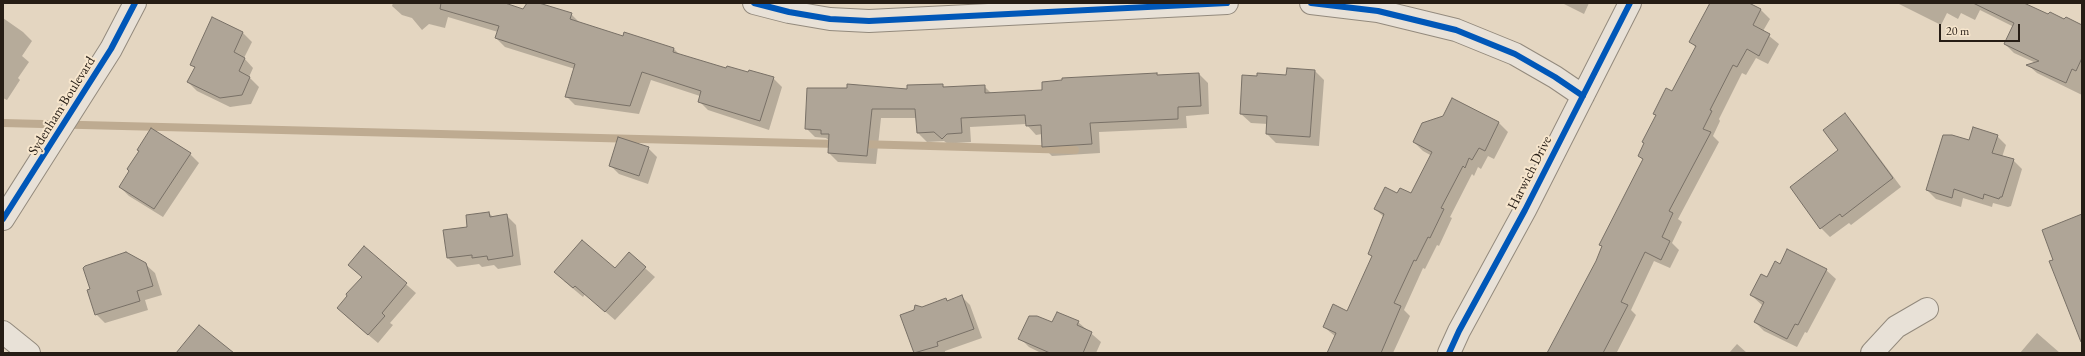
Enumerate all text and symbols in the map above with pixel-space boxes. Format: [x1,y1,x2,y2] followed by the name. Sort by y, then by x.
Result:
[1941,16,2022,42] scale bar
[1946,23,1969,39] text: 20 m
[25,53,99,159] street label: Sydenham Boulevard
[1504,133,1556,213] street label: Harwich Drive

